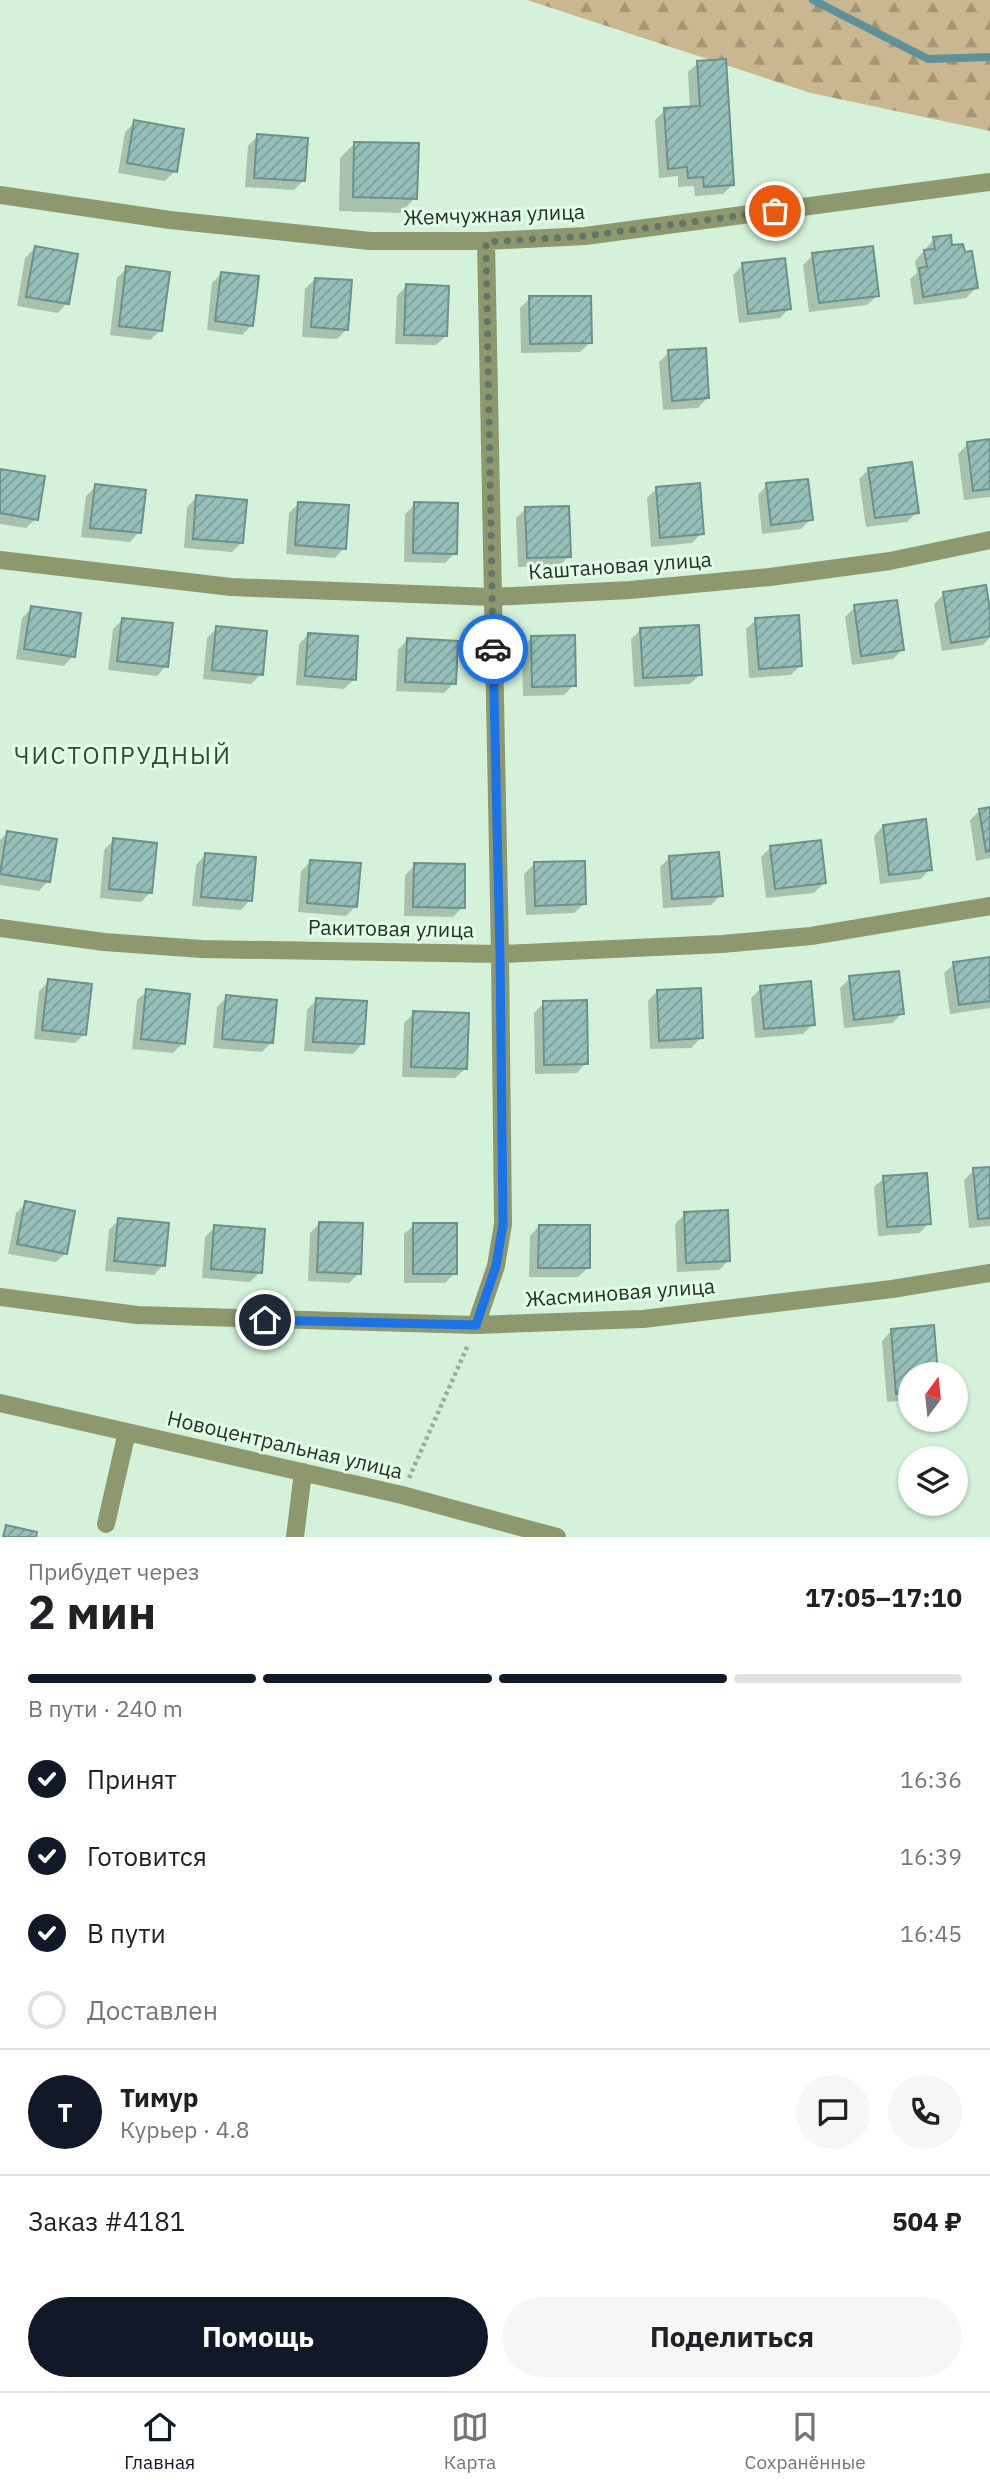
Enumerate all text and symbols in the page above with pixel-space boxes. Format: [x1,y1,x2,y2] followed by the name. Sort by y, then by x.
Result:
[745,181,805,241] pin
[756,192,794,230] icon: bag
[403,197,585,231] street label: Жемчужная улица
[527,545,713,585] street label: Каштановая улица
[458,614,528,684] courier
[474,630,512,668] icon: car
[14,739,232,771] district label: ЧИСТОПРУДНЫЙ
[308,913,474,943] street label: Ракитовая улица
[524,1271,716,1313] street label: Жасминовая улица
[235,1290,295,1350] pin
[246,1301,284,1339] icon: home
[898,1362,968,1432] north arrow
[898,1362,968,1516] map controls
[165,1403,406,1485] street label: Новоцентральная улица
[898,1446,968,1516] button: layers
[28,1556,200,1586] text: Прибудет через
[805,1580,962,1614] text: 17:05–17:10
[28,1582,156,1642] text: 2 мин
[28,1693,183,1723] text: В пути · 240 m
[28,1760,66,1798] icon: check
[87,1762,177,1796] text: Принят
[900,1764,962,1794] text: 16:36
[28,1837,66,1875] icon: check
[87,1839,207,1873] text: Готовится
[900,1841,962,1871] text: 16:39
[28,1914,66,1952] icon: check
[87,1916,166,1950] text: В пути
[900,1918,962,1948] text: 16:45
[87,1993,218,2027] text: Доставлен
[796,2075,870,2149] button: chat
[888,2075,962,2149] button: phone
[120,2080,199,2114] text: Тимур
[57,2095,73,2129] text: Т
[120,2114,250,2144] text: Курьер · 4.8
[28,2204,185,2238] text: Заказ #4181
[892,2204,962,2238] text: 504 ₽
[28,2297,488,2377] button: Помощь
[502,2297,962,2377] button: Поделиться
[124,2408,195,2474] tab: Главная
[444,2408,496,2474] tab: Карта
[745,2408,866,2474] tab: Сохранённые

